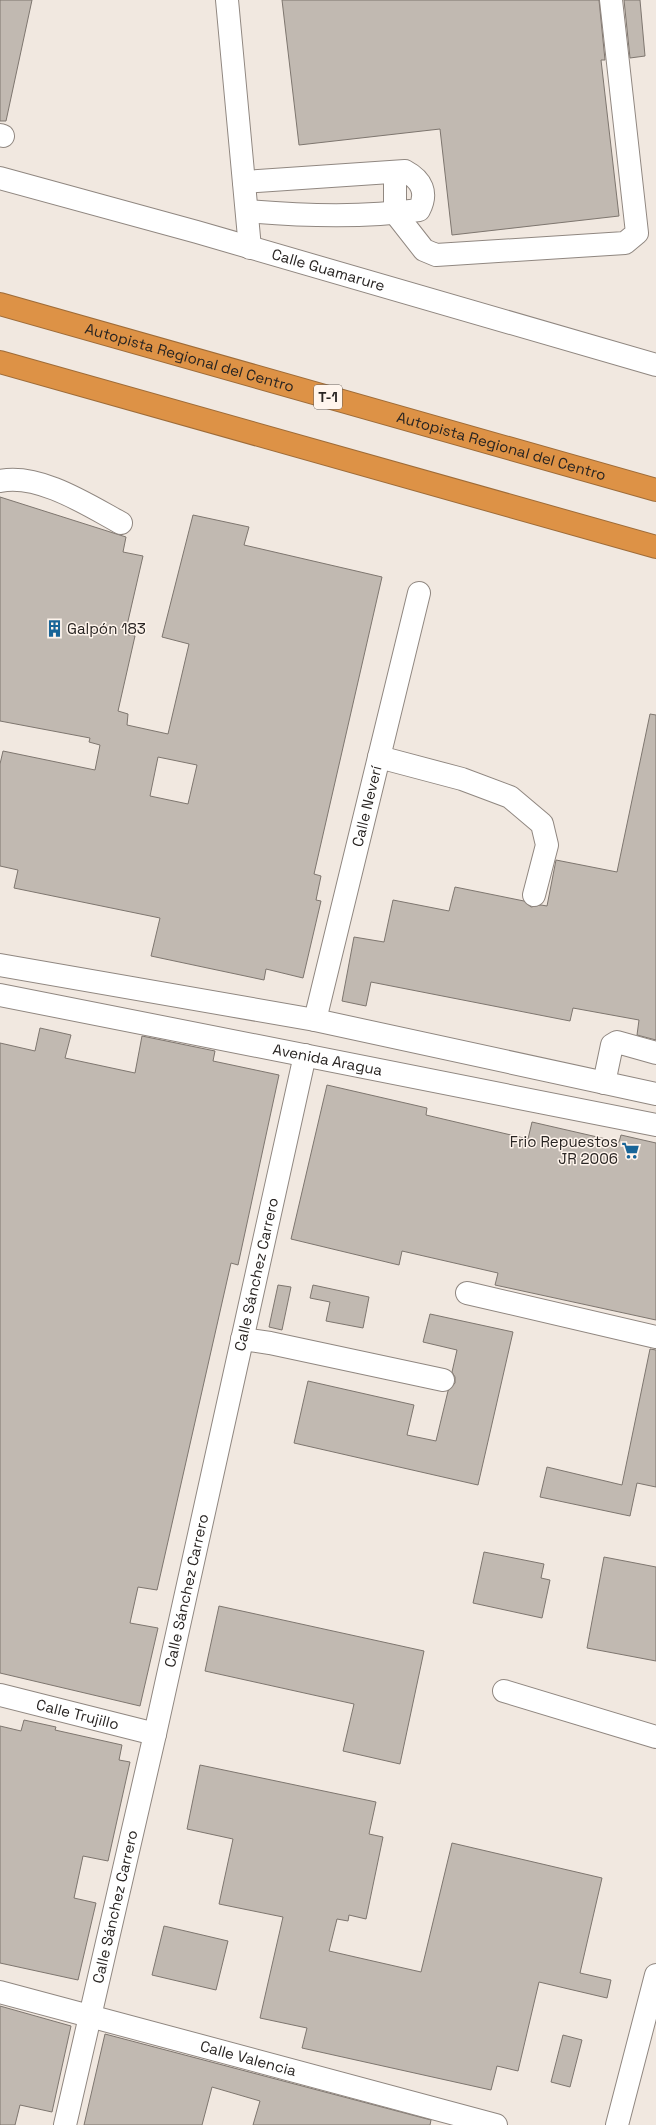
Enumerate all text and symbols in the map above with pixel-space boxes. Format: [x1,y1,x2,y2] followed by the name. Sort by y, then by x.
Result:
[270,244,387,295] street label: Calle Guamarure
[83,319,296,396] street label: Autopista Regional del Centro
[314,385,342,409] road number: T-1
[395,407,608,484] street label: Autopista Regional del Centro
[44,619,64,639] building icon: Galpón 183
[67,619,146,638] place label: Galpón 183
[348,763,386,849] street label: Calle Neverí
[271,1039,385,1080] street label: Avenida Aragua
[510,1132,618,1168] place label: Frio Repuestos JR 2006
[621,1141,641,1161] supermarket icon: Frio Repuestos JR 2006
[230,1196,282,1353] street label: Calle Sánchez Carrero
[160,1512,212,1669] street label: Calle Sánchez Carrero
[34,1694,121,1734] street label: Calle Trujillo
[88,1828,142,1985] street label: Calle Sánchez Carrero
[198,2036,299,2080] street label: Calle Valencia

